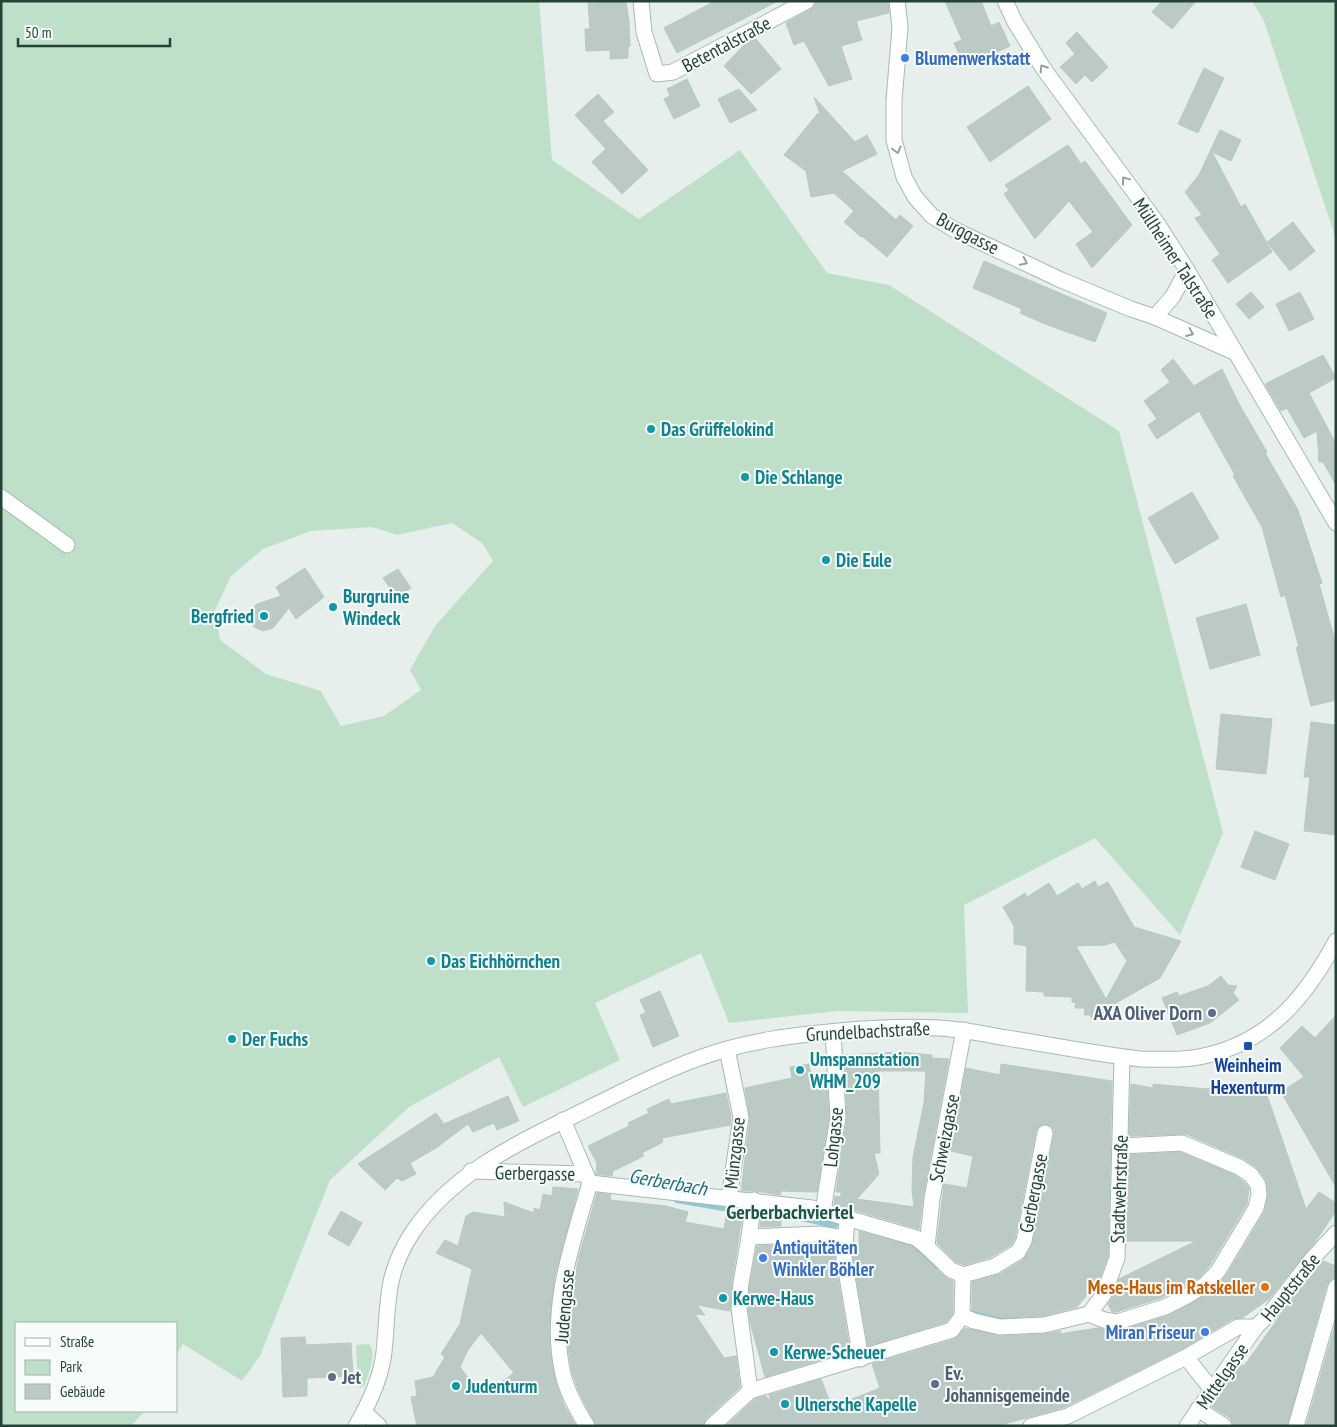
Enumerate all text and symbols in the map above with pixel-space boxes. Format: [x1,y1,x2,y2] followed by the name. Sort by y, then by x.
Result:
[678,11,775,77] street label: Betentalstraße
[18,15,170,47] scale bar
[25,23,51,42] text: 50 m
[915,46,1031,70] place label: Blumenwerkstatt
[899,52,911,64] marker: Blumenwerkstatt
[1040,64,1050,73] one-way arrow
[891,145,902,154] one-way arrow
[1122,176,1131,186] one-way arrow
[1128,193,1224,323] street label: Müllheimer Talstraße
[933,207,1003,259] street label: Burggasse
[1019,256,1028,266] one-way arrow
[1185,326,1194,337] one-way arrow
[661,417,773,441] place label: Das Grüffelokind
[645,423,657,435] marker: Das Grüffelokind
[755,465,843,489] place label: Die Schlange
[739,471,751,483] marker: Die Schlange
[836,548,892,572] place label: Die Eule
[820,554,832,566] marker: Die Eule
[342,584,410,630] place label: Burgruine Windeck
[327,601,339,613] marker: Burgruine Windeck
[191,604,254,628] place label: Bergfried
[258,610,270,622] marker: Bergfried
[441,949,560,973] place label: Das Eichhörnchen
[425,955,437,967] marker: Das Eichhörnchen
[1093,1001,1202,1025] place label: AXA Oliver Dorn
[1206,1007,1218,1019] marker: AXA Oliver Dorn
[805,1016,931,1046] street label: Grundelbachstraße
[242,1027,308,1051] place label: Der Fuchs
[226,1033,238,1045] marker: Der Fuchs
[1242,1040,1254,1052] marker: Weinheim Hexenturm
[809,1047,919,1093] place label: Umspannstation WHM_209
[1211,1053,1285,1099] place label: Weinheim Hexenturm
[794,1064,806,1076] marker: Umspannstation WHM_209
[924,1092,964,1184] street label: Schweizgasse
[818,1106,848,1168] street label: Lohgasse
[718,1116,750,1190] street label: Münzgasse
[1105,1134,1133,1244] street label: Stadtwehrstraße
[1014,1151,1052,1235] street label: Gerbergasse
[495,1160,575,1186] street label: Gerbergasse
[627,1162,710,1202] water label: Gerberbach
[726,1199,854,1225] district label: Gerberbachviertel
[772,1235,875,1281] place label: Antiquitäten Winkler Böhler
[1255,1248,1325,1326] street label: Hauptstraße
[757,1252,769,1264] marker: Antiquitäten Winkler Böhler
[549,1268,579,1345] street label: Judengasse
[1088,1275,1255,1299] place label: Mese-Haus im Ratskeller
[1259,1281,1271,1293] marker: Mese-Haus im Ratskeller
[733,1286,814,1310] place label: Kerwe-Haus
[717,1292,729,1304] marker: Kerwe-Haus
[1106,1320,1195,1344] place label: Miran Friseur
[15,1322,178,1412] legend
[1199,1326,1211,1338] marker: Miran Friseur
[60,1332,94,1351] text: Straße
[1191,1338,1254,1414] street label: Mittelgasse
[784,1340,886,1364] place label: Kerwe-Scheuer
[768,1346,780,1358] marker: Kerwe-Scheuer
[60,1357,82,1376] text: Park
[944,1361,1070,1407] place label: Ev. Johannisgemeinde
[341,1365,362,1389] place label: Jet
[326,1371,338,1383] marker: Jet
[465,1374,537,1398] place label: Judenturm
[929,1378,941,1390] marker: Ev. Johannisgemeinde
[450,1380,462,1392] marker: Judenturm
[60,1382,105,1401] text: Gebäude
[795,1392,917,1416] place label: Ulnersche Kapelle
[779,1398,791,1410] marker: Ulnersche Kapelle

